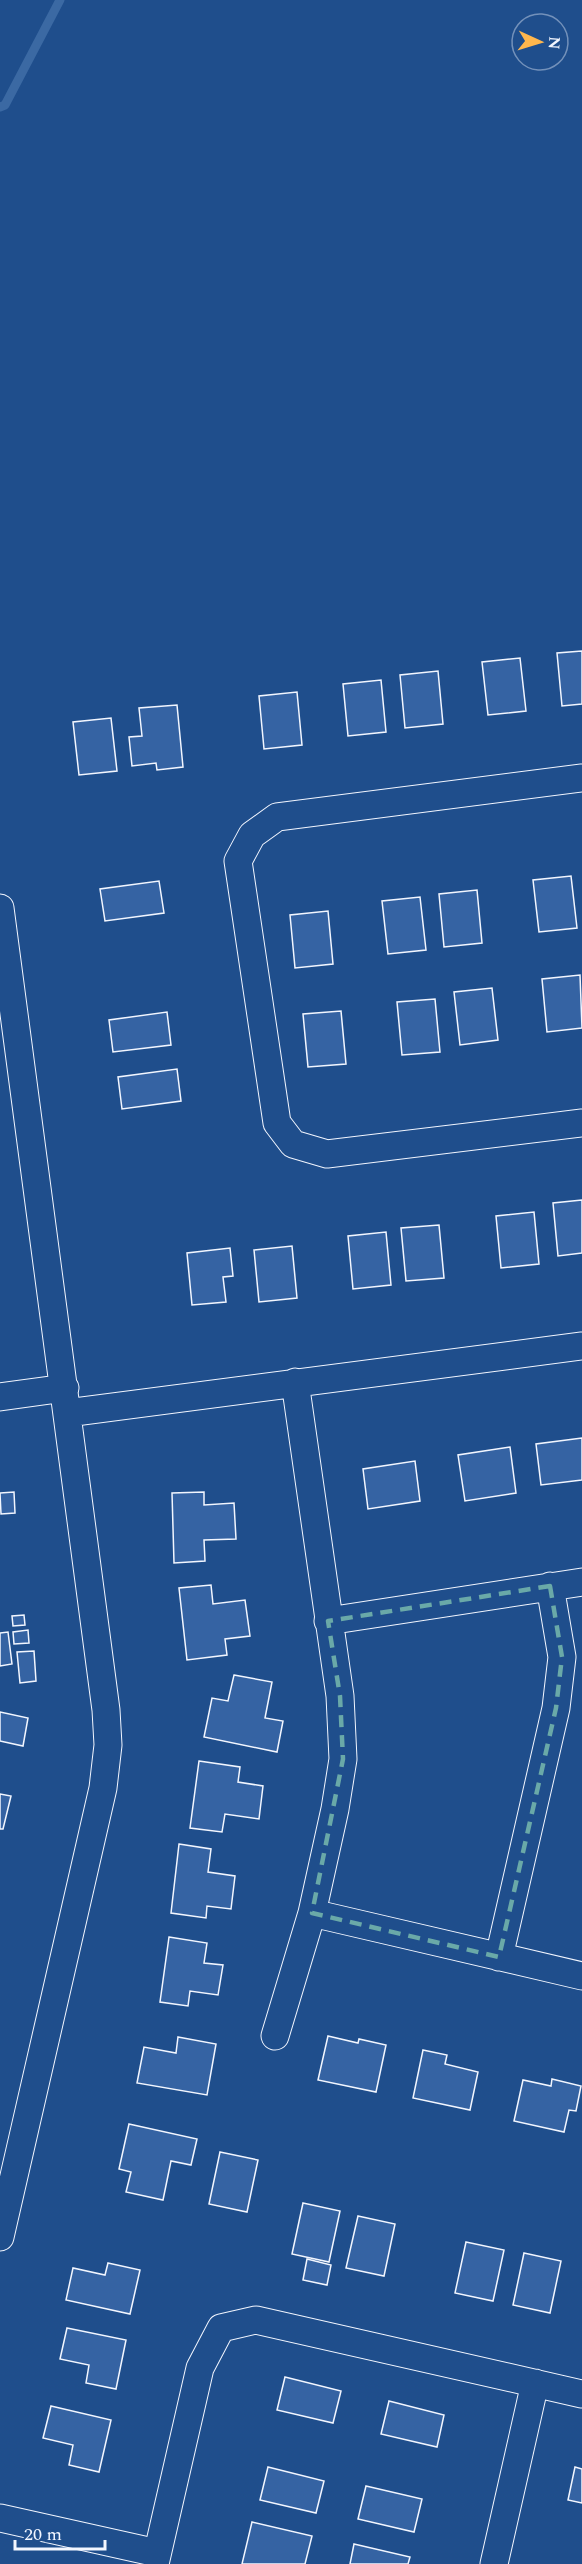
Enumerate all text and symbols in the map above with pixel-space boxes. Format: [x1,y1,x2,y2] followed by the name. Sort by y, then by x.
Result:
[510,12,570,72] north arrow
[542,36,566,50] text: N
[15,2513,105,2551] scale bar
[24,2521,62,2548] text: 20 m

